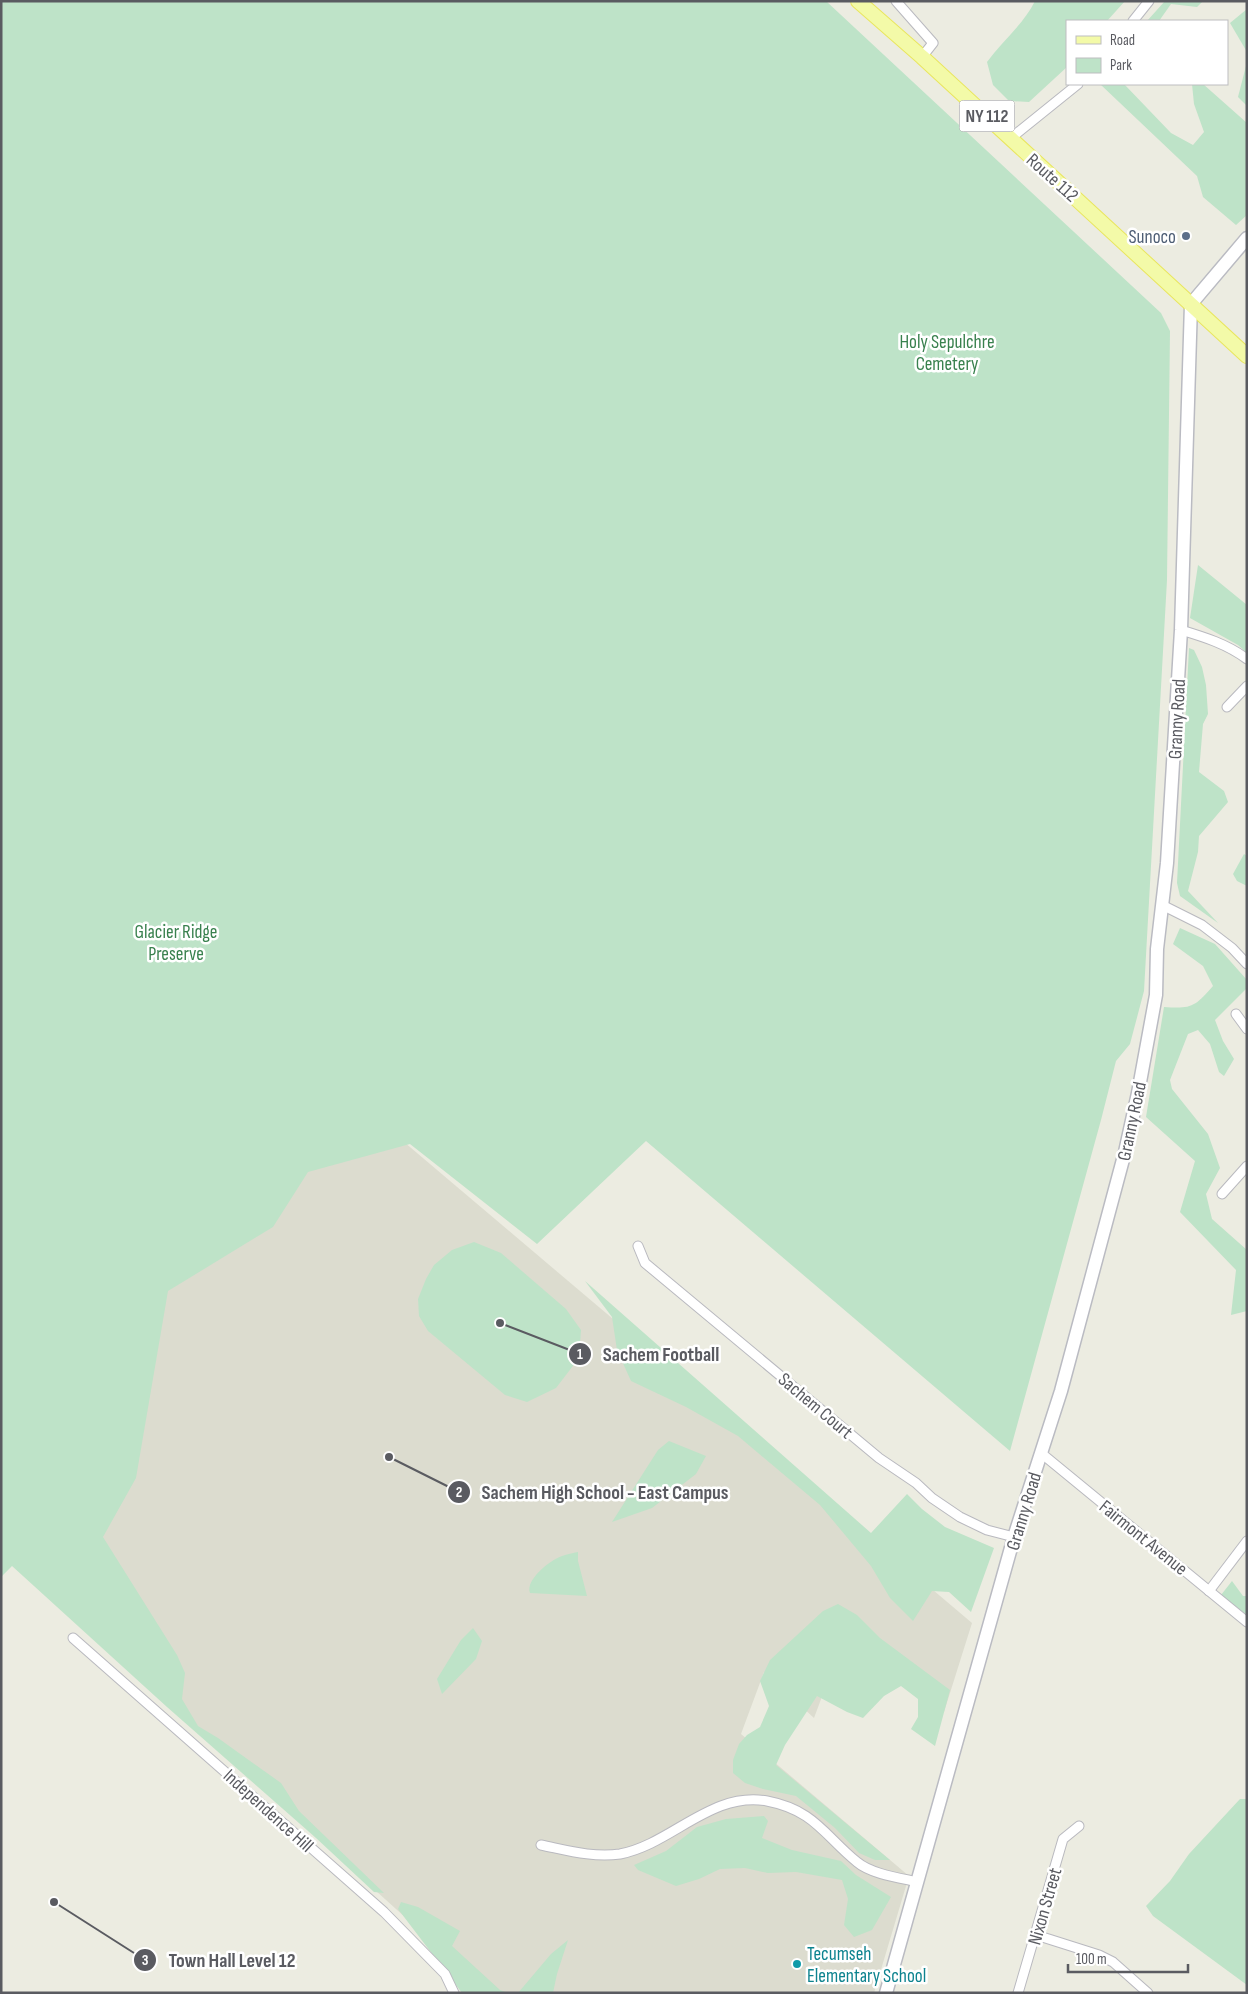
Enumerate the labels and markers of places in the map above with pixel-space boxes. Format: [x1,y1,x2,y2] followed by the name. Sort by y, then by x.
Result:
[1128,226,1176,249] place label: Sunoco
[1180,230,1192,242] marker: Sunoco
[568,1337,729,1372] callout: Sachem Football
[447,1474,739,1509] callout: Sachem High School - East Campus
[133,1942,305,1977] callout: Town Hall Level 12
[807,1943,926,1988] place label: Tecumseh Elementary School
[791,1958,803,1970] marker: Tecumseh Elementary School

